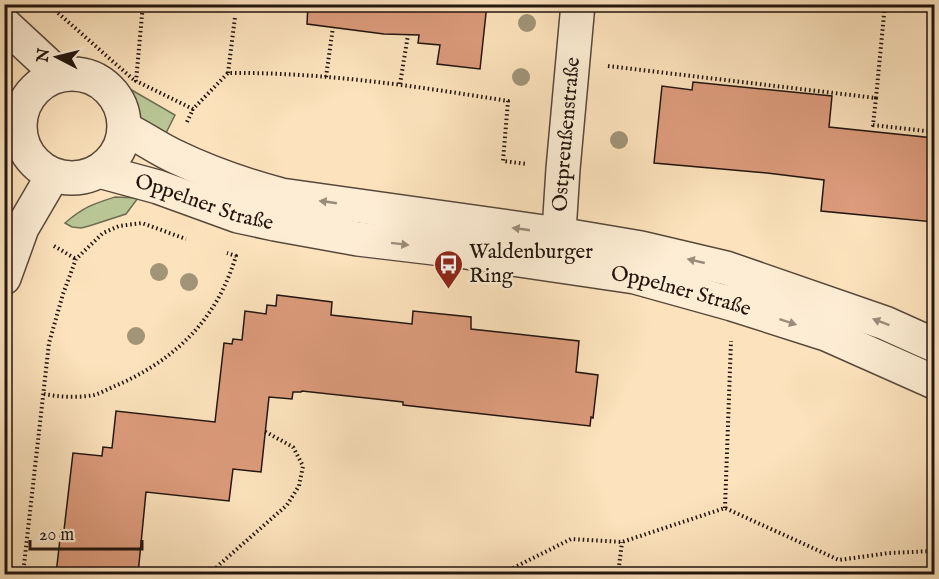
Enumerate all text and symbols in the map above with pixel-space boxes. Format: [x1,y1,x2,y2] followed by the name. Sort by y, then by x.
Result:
[27,27,87,87] north arrow
[33,47,55,64] text: N
[547,56,587,213] street label: Ostpreußenstraße
[132,168,276,237] street label: Oppelner Straße
[318,197,337,206] one-way arrow
[511,224,530,233] one-way arrow
[391,239,410,249] one-way arrow
[469,239,593,290] place label: Waldenburger Ring
[432,248,464,290] bus stop icon: Waldenburger Ring
[687,255,705,265] one-way arrow
[609,260,755,323] street label: Oppelner Straße
[872,316,890,326] one-way arrow
[779,317,797,327] one-way arrow
[30,513,142,551] scale bar
[39,524,74,547] text: 20 m

